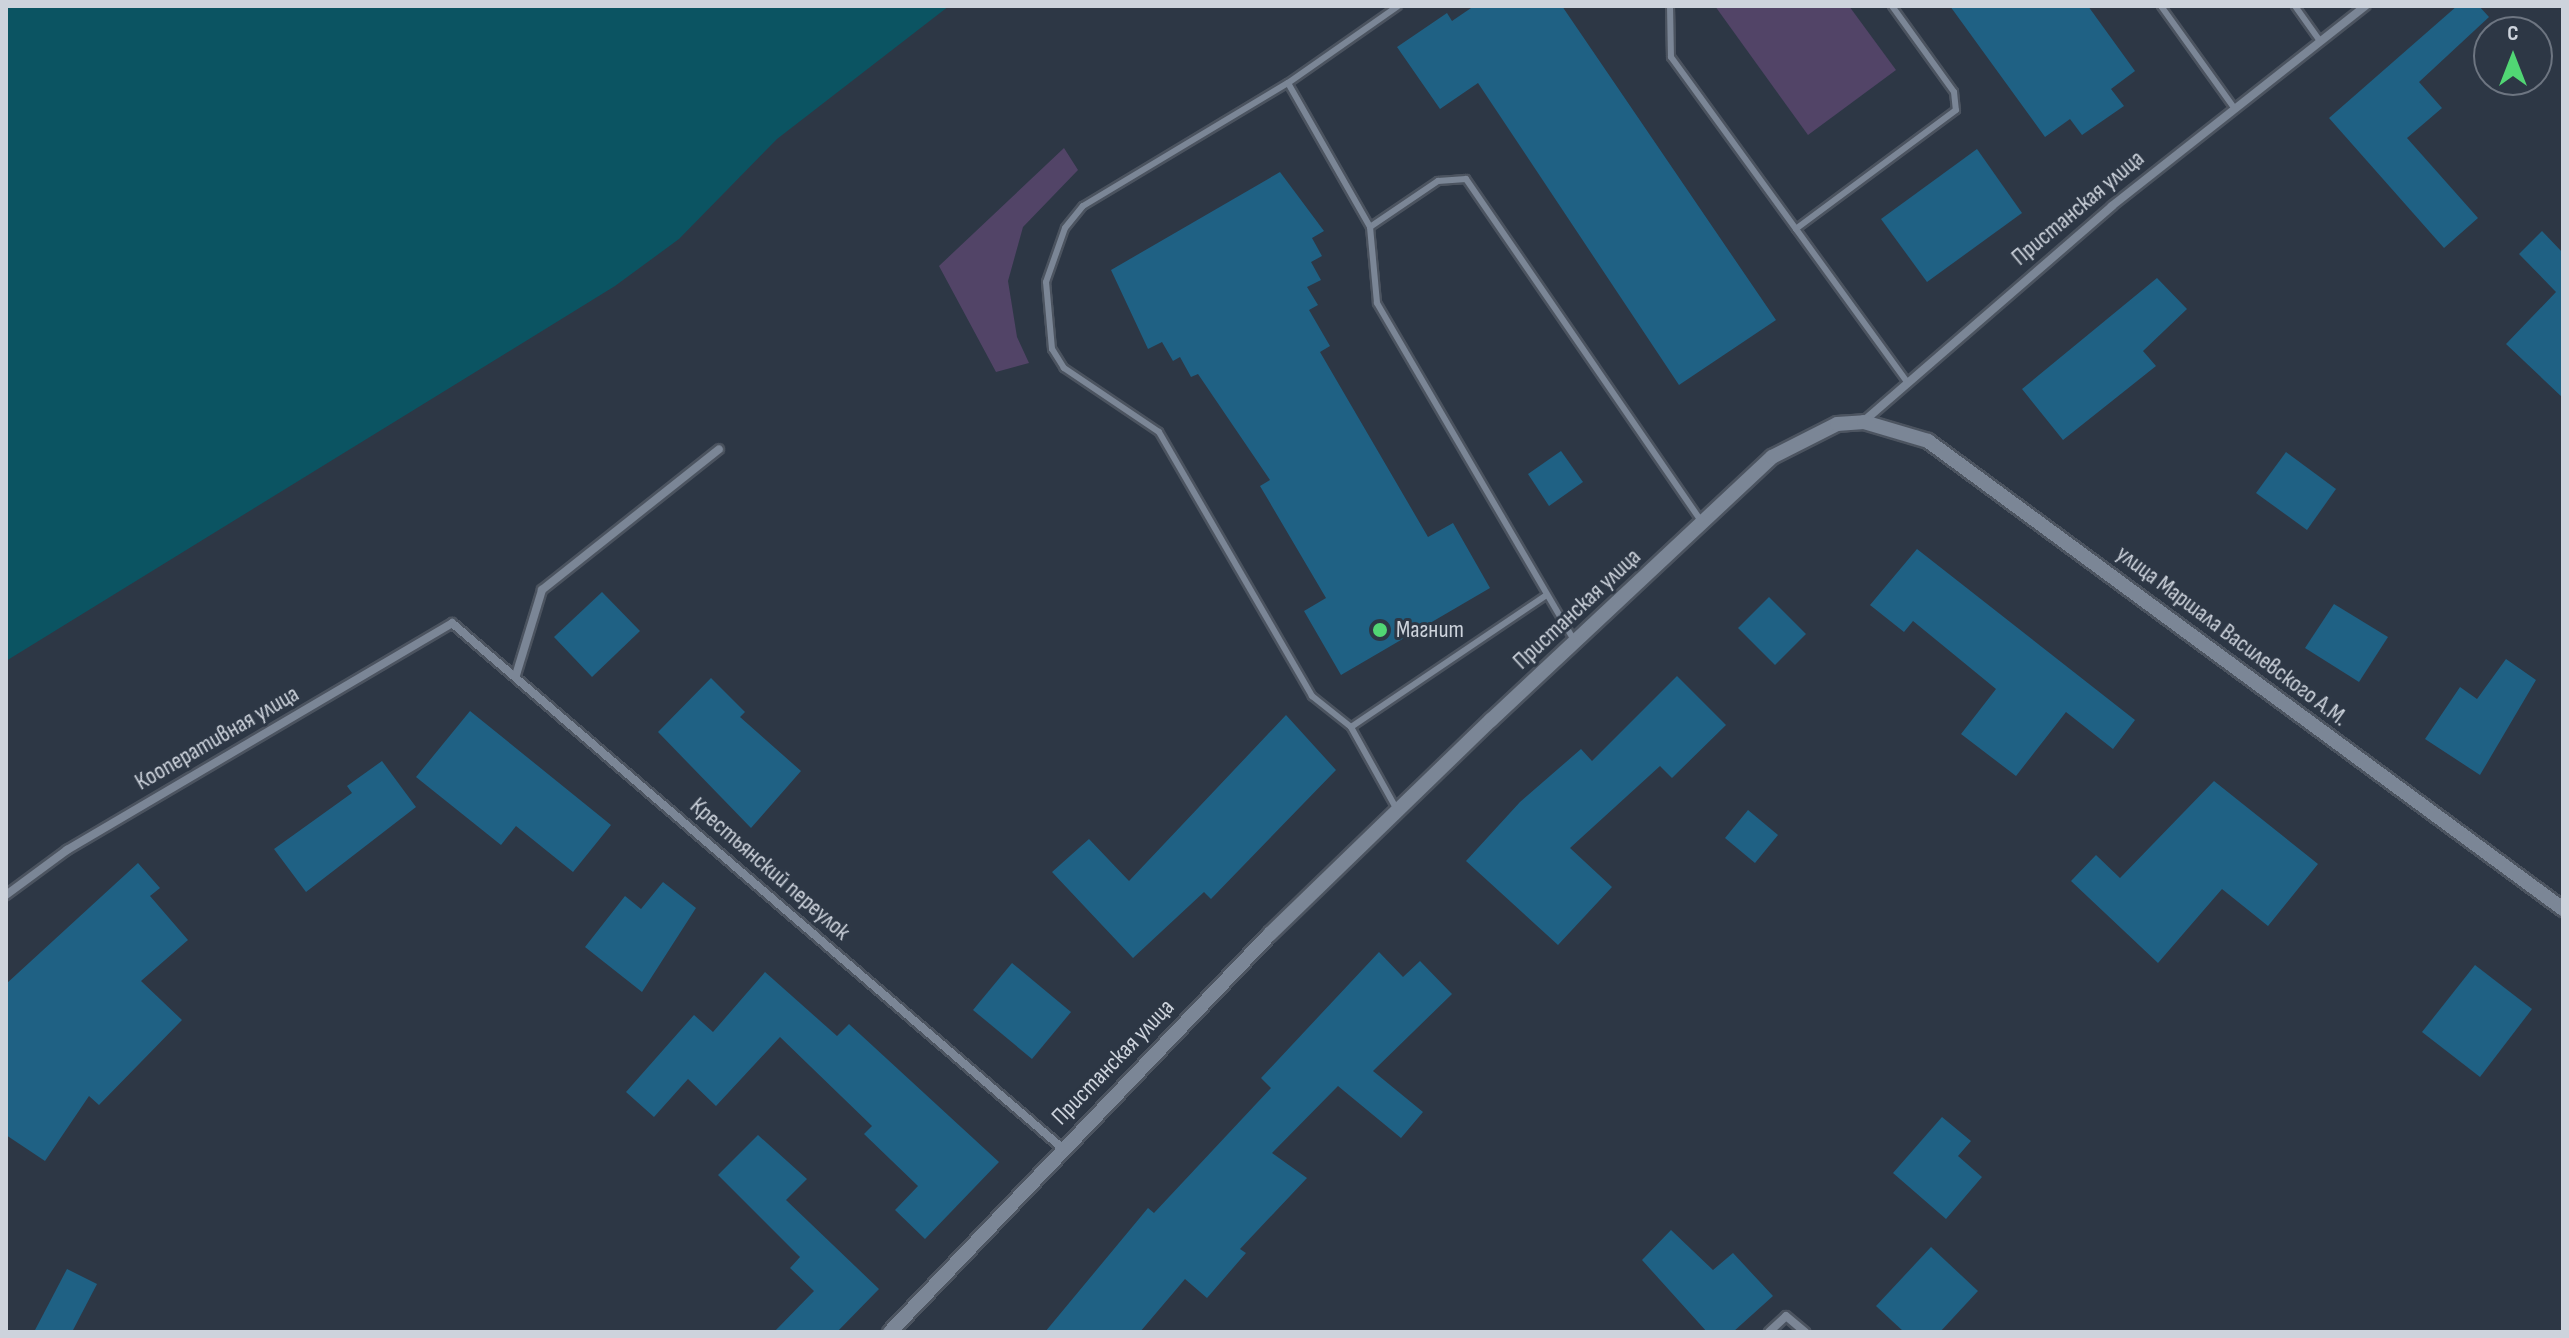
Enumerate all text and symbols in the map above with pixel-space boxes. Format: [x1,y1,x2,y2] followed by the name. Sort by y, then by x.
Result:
[2473,16,2553,96] north arrow
[2507,20,2519,47] text: С
[2006,144,2150,272] street label: Пристанская улица
[2110,539,2354,733] street label: улица Маршала Василевского А.М.
[1507,543,1647,675] street label: Пристанская улица
[1396,616,1464,644] place label: Магнит
[1371,621,1389,639] marker: Магнит
[130,679,304,797] street label: Кооперативная улица
[684,792,856,946] street label: Крестьянский переулок
[1046,993,1180,1131] street label: Пристанская улица

